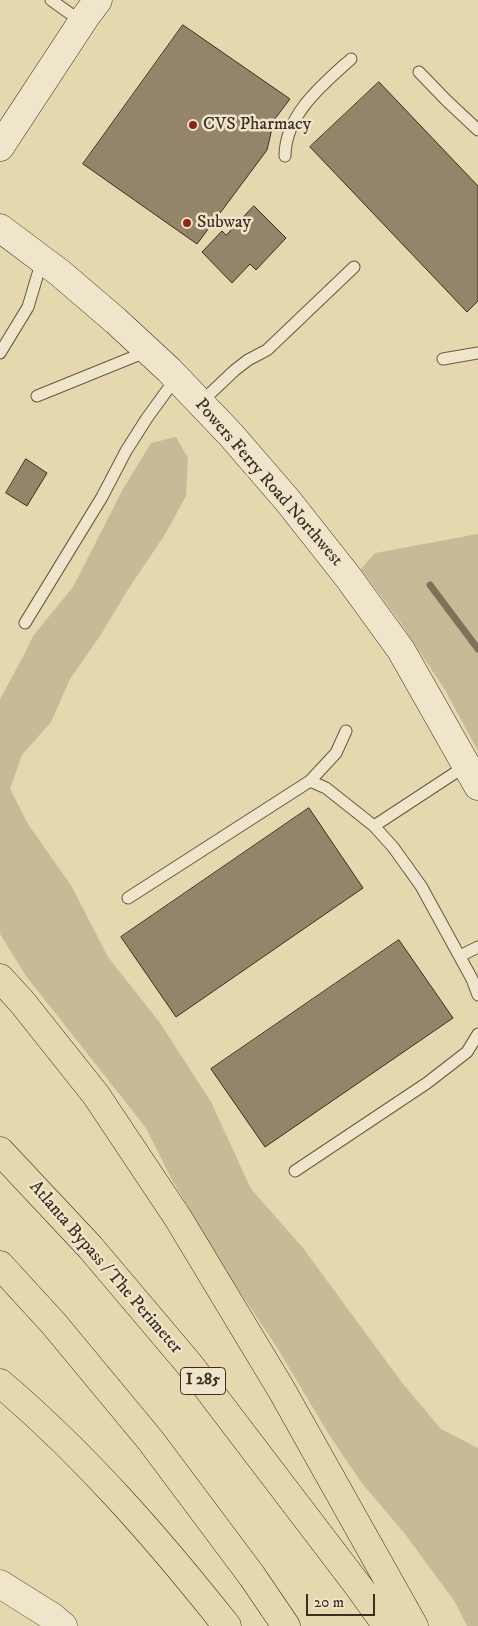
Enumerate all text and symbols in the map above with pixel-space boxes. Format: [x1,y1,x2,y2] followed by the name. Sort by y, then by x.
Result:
[203,114,311,136] place label: CVS Pharmacy
[187,119,199,131] marker: CVS Pharmacy
[197,212,251,234] place label: Subway
[181,217,193,229] marker: Subway
[189,395,347,571] street label: Powers Ferry Road Northwest
[24,1177,186,1359] street label: Atlanta Bypass / The Perimeter
[180,1368,226,1394] road number: I 285
[308,1584,377,1616] scale bar
[314,1593,344,1612] text: 20 m

